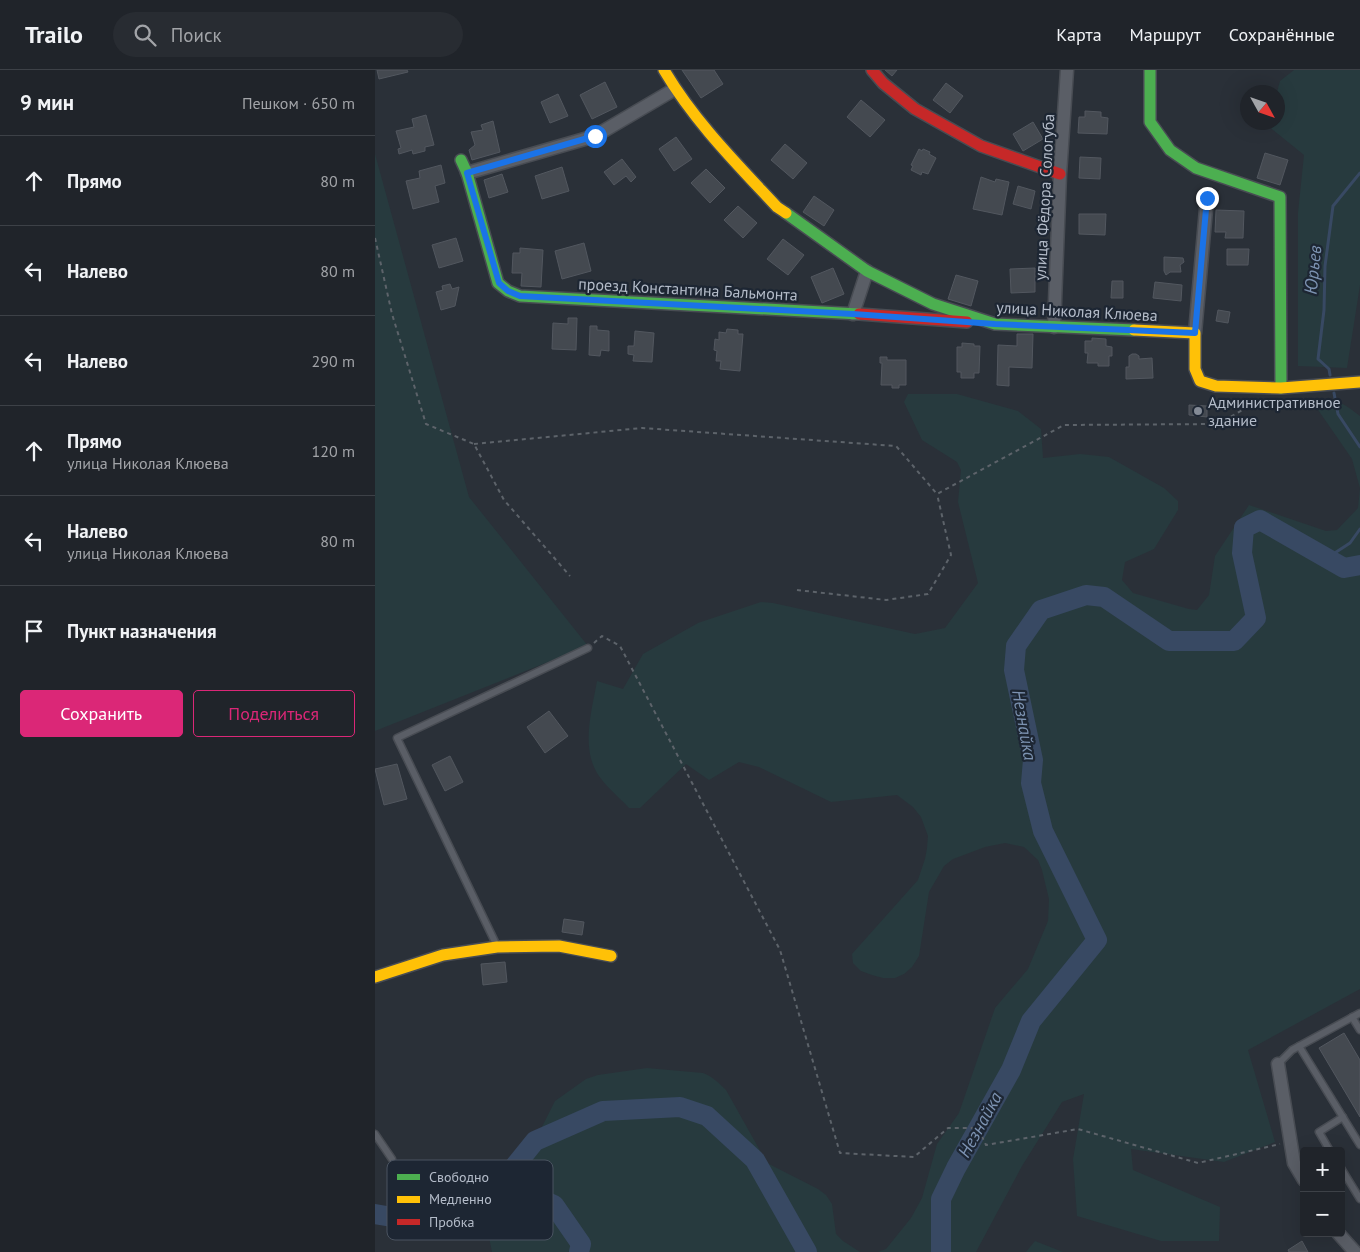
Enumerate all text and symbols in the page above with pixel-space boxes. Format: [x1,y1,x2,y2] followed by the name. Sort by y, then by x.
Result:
[113,12,463,57] search box
[25,19,83,50] text: Trailo
[131,21,159,49] icon: search
[171,23,222,47] text: Поиск
[1056,23,1102,46] text: Карта
[1130,23,1201,46] text: Маршрут
[1229,23,1335,46] text: Сохранённые
[1240,85,1285,130] north arrow
[20,89,74,116] text: 9 мин
[242,93,355,113] text: Пешком · 650 m
[1030,113,1058,281] street label: улица Фёдора Сологуба
[584,125,607,148] route start
[20,167,48,195] icon: ahead
[67,169,122,193] text: Прямо
[320,171,355,191] text: 80 m
[1196,187,1219,210] route end
[1298,244,1327,296] water label: Юрьев
[20,257,48,285] icon: left
[67,259,128,283] text: Налево
[320,261,355,281] text: 80 m
[578,273,798,305] street label: проезд Константина Бальмонта
[996,297,1158,325] street label: улица Николая Клюева
[20,347,48,375] icon: left
[67,349,128,373] text: Налево
[312,351,355,371] text: 290 m
[1208,392,1341,430] place label: Административное здание
[1192,405,1204,417] marker: Административное здание
[67,429,122,453] text: Прямо
[20,437,48,465] icon: ahead
[312,441,355,461] text: 120 m
[67,453,229,473] text: улица Николая Клюева
[67,519,128,543] text: Налево
[20,527,48,555] icon: left
[320,531,355,551] text: 80 m
[67,543,229,563] text: улица Николая Клюева
[20,617,48,645] icon: arrive
[67,619,217,643] text: Пункт назначения
[1007,688,1042,762] water label: Незнайка
[20,690,183,737] button: Сохранить
[193,690,355,737] button: Поделиться
[952,1088,1007,1162] water label: Незнайка
[1300,1147,1345,1237] map controls
[1300,1147,1345,1192] button: +
[387,1160,553,1240] legend
[429,1168,489,1186] text: Свободно
[429,1190,492,1208] text: Медленно
[1300,1192,1345,1237] button: −
[429,1213,474,1231] text: Пробка

